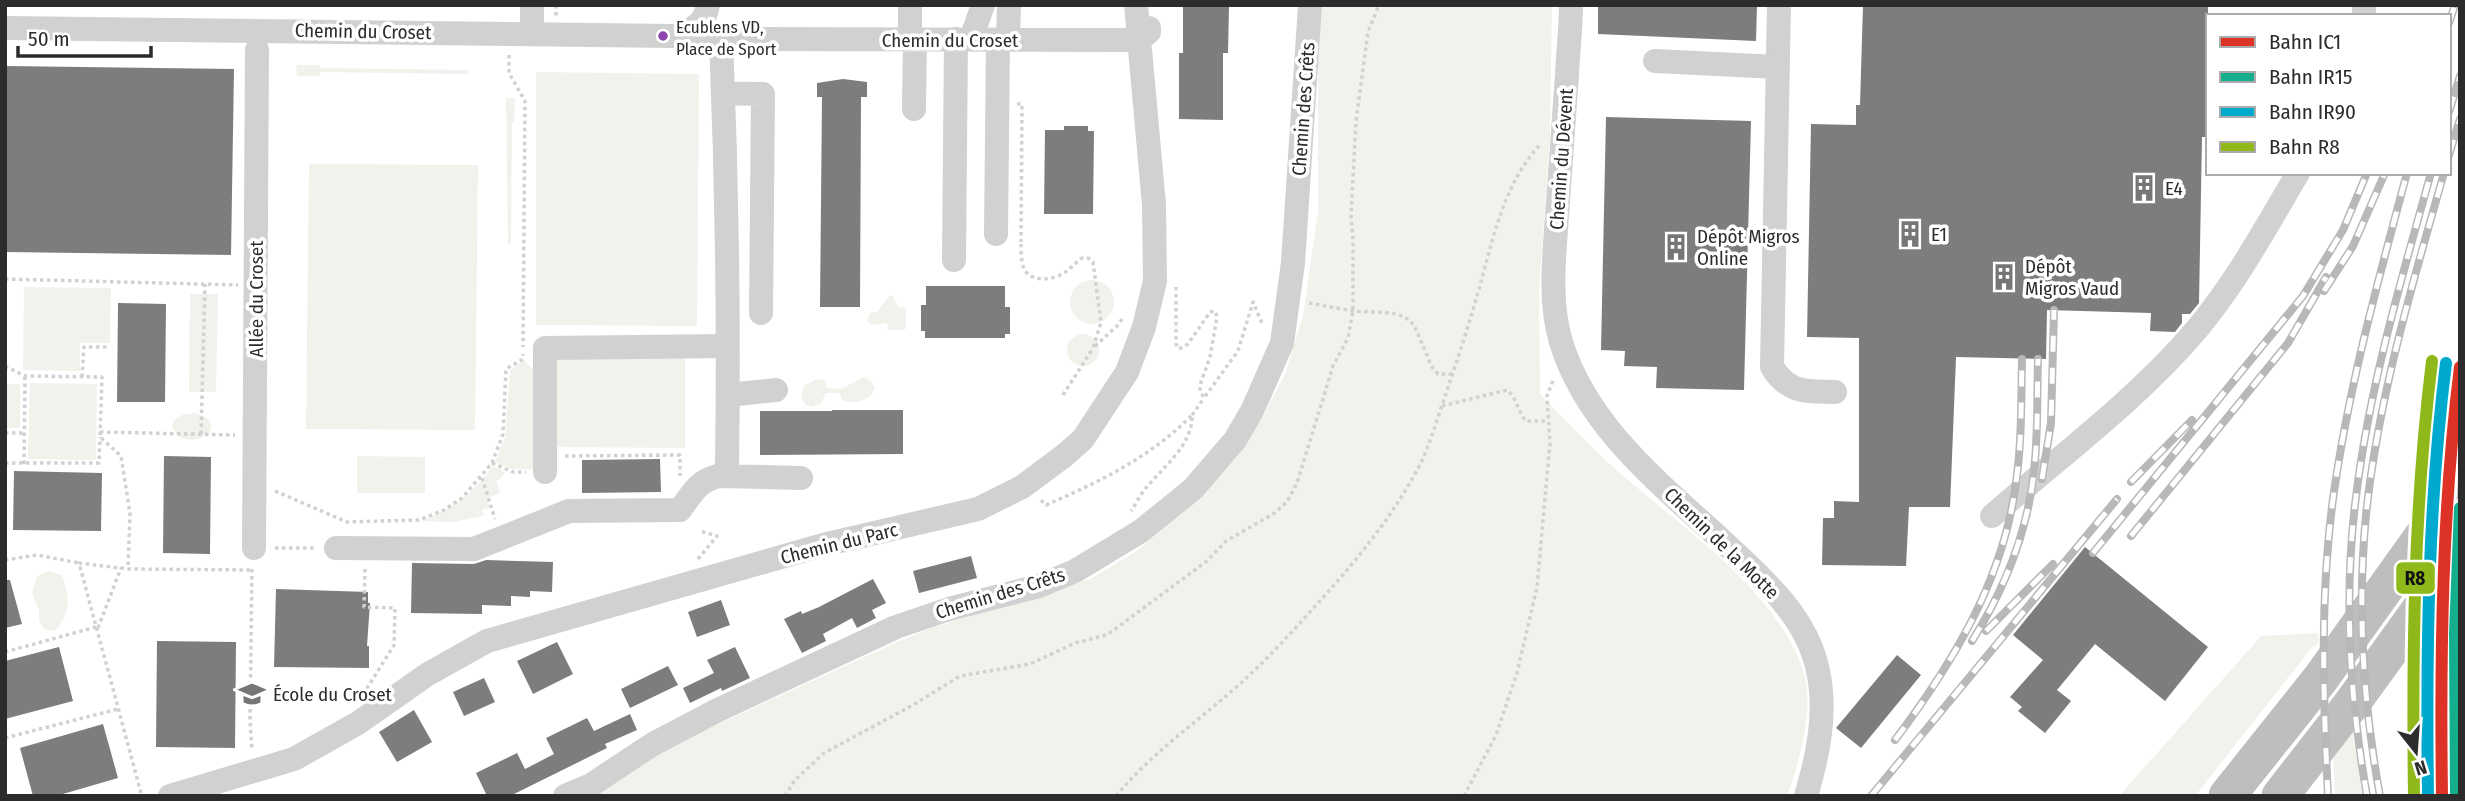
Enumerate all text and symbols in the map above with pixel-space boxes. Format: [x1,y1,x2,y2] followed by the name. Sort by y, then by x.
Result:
[18,14,150,58] scale bar
[2206,14,2451,175] legend
[676,17,777,60] place label: Ecublens VD, Place de Sport
[295,19,432,44] street label: Chemin du Croset
[28,26,70,52] text: 50 m
[656,29,670,43] marker: Ecublens VD, Place de Sport
[882,29,1019,52] street label: Chemin du Croset
[2269,29,2341,55] text: Bahn IC1
[1287,41,1320,177] street label: Chemin des Crêts
[2269,64,2352,90] text: Bahn IR15
[1545,87,1578,231] street label: Chemin du Dévent
[2269,99,2356,125] text: Bahn IR90
[2269,134,2340,160] text: Bahn R8
[2129,173,2159,203] building icon: E4
[2165,177,2183,200] place label: E4
[1895,219,1925,249] building icon: E1
[1931,223,1947,246] place label: E1
[1697,225,1800,270] place label: Dépôt Migros Online
[1661,232,1691,262] building icon: Dépôt Migros Online
[245,240,268,357] street label: Allée du Croset
[2025,255,2119,300] place label: Dépôt Migros Vaud
[1989,262,2019,292] building icon: Dépôt Migros Vaud
[1660,483,1784,604] street label: Chemin de la Motte
[778,518,900,569] street label: Chemin du Parc
[2395,561,2436,595] line badge: R8
[933,563,1068,624] street label: Chemin des Crêts
[2405,567,2425,590] text: R8
[237,679,267,709] school or university icon: École du Croset
[273,683,393,706] place label: École du Croset
[2381,717,2451,787] north arrow
[2412,755,2430,780] text: N

